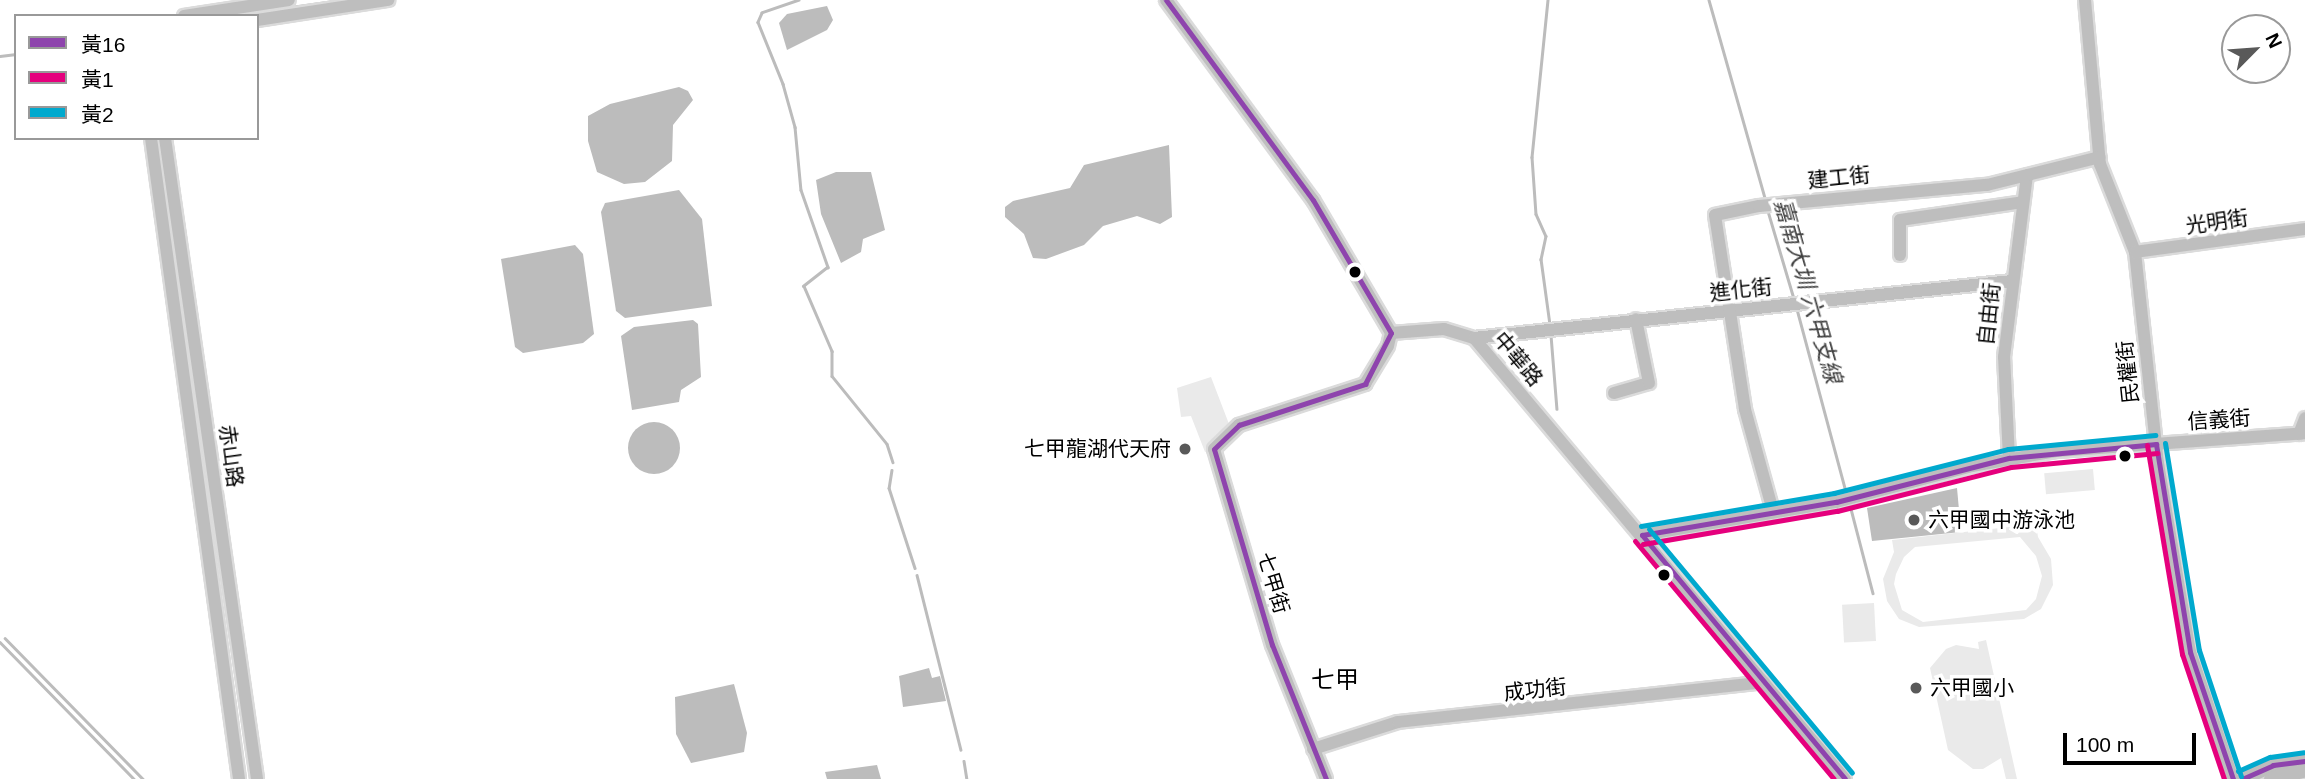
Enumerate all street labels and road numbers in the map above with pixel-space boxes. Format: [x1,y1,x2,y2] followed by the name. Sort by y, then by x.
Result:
[1806,162,1872,194] street label: 建工街
[2184,205,2250,239] street label: 光明街
[1708,274,1774,306] street label: 進化街
[1973,281,2005,347] street label: 自由街
[1488,327,1548,391] street label: 中華路
[2112,339,2144,405] street label: 民權街
[2187,405,2251,435] street label: 信義街
[214,423,248,489] street label: 赤山路
[1252,549,1294,617] street label: 七甲街
[1502,674,1568,706] street label: 成功街

